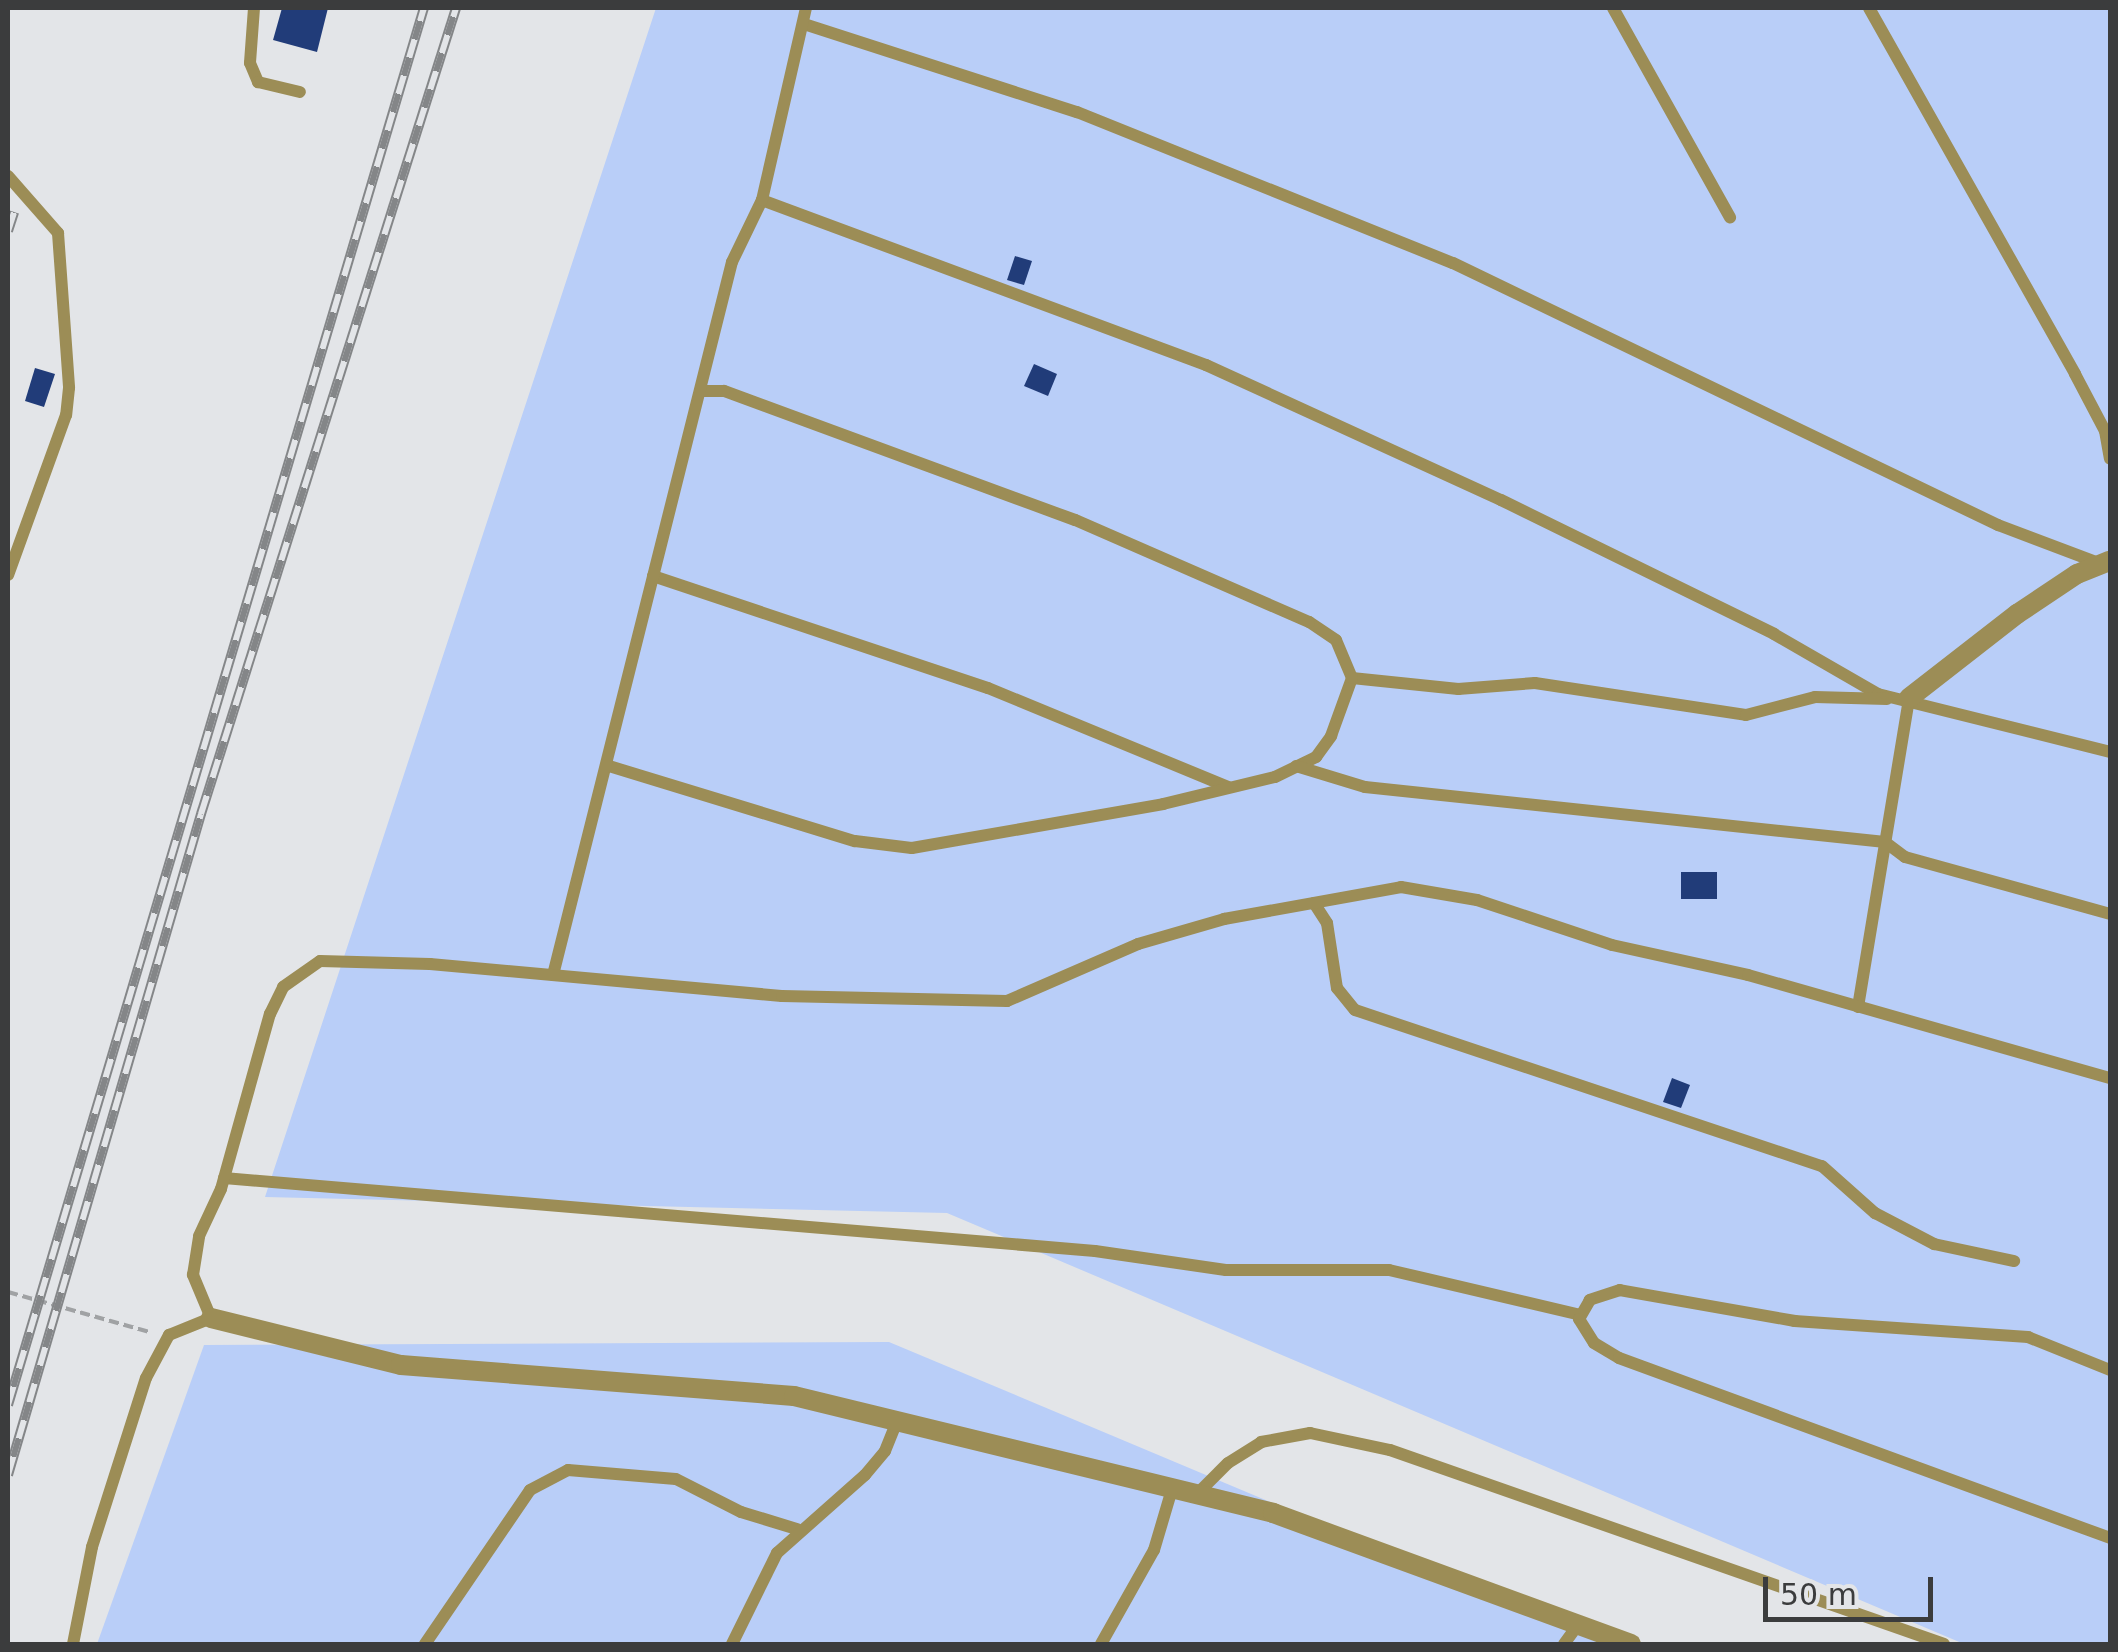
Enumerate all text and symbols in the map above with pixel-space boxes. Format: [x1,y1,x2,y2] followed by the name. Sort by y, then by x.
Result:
[1768,1557,1938,1619] scale bar
[1780,1577,1857,1612] text: 50 m

